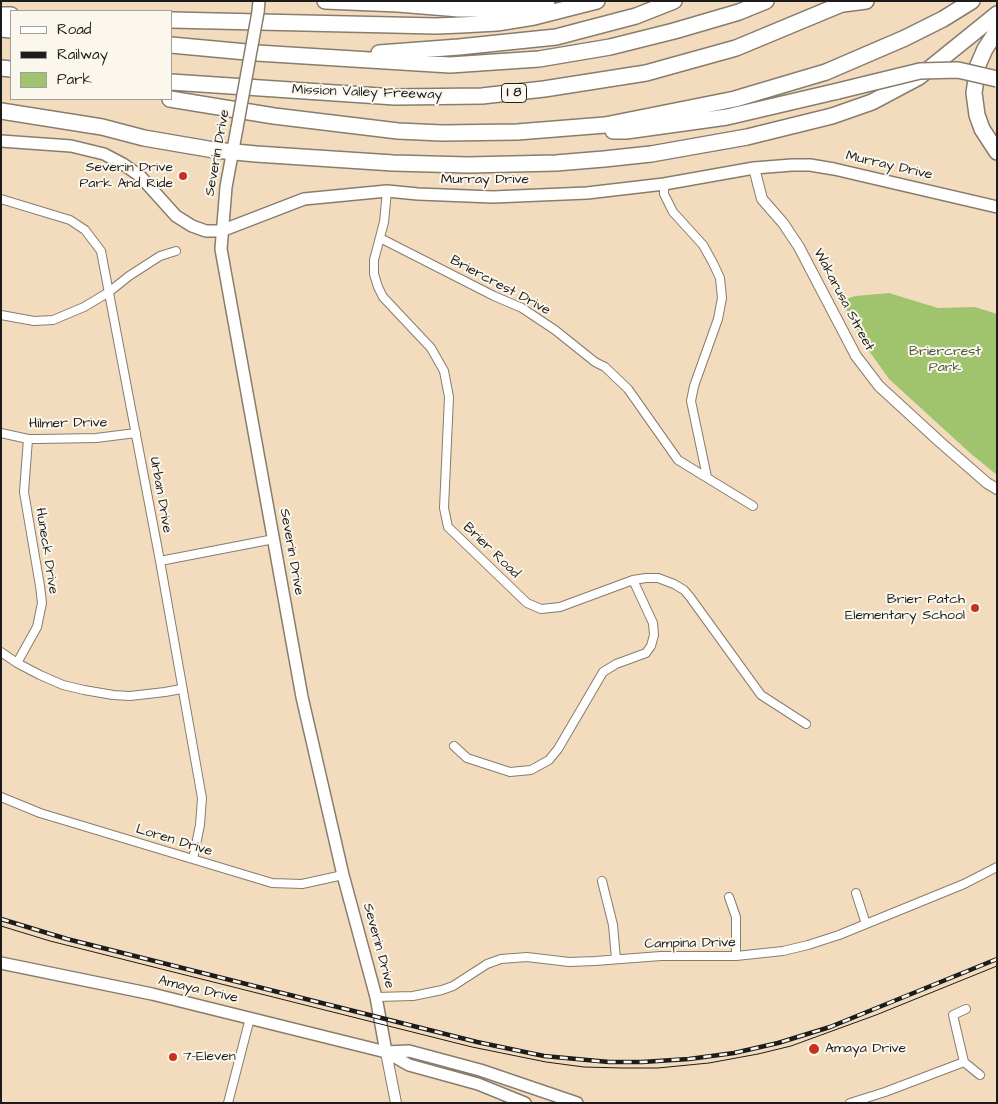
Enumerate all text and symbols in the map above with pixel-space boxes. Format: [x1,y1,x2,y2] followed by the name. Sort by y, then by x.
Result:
[10,10,172,100] legend
[57,19,91,40] text: Road
[57,44,108,65] text: Railway
[57,69,92,90] text: Park
[292,82,442,104] street label: Mission Valley Freeway
[502,84,526,102] road number: I 8
[202,108,234,198] street label: Severin Drive
[844,148,934,184] street label: Murray Drive
[79,160,173,192] place label: Severin Drive Park And Ride
[177,170,189,182] marker: Severin Drive Park And Ride
[441,172,529,188] street label: Murray Drive
[809,246,877,354] street label: Wakarusa Street
[447,252,553,320] street label: Briercrest Drive
[909,344,981,377] park label: Briercrest Park
[29,415,107,433] street label: Hilmer Drive
[145,456,175,534] street label: Urban Drive
[31,507,61,595] street label: Huneck Drive
[275,507,307,597] street label: Severin Drive
[459,520,523,582] street label: Brier Road
[845,592,965,624] place label: Brier Patch Elementary School
[969,602,981,614] marker: Brier Patch Elementary School
[134,821,214,861] street label: Loren Drive
[359,902,397,990] street label: Severin Drive
[644,935,736,953] street label: Campina Drive
[157,973,239,1007] street label: Amaya Drive
[825,1041,906,1057] place label: Amaya Drive
[807,1042,821,1056] marker: Amaya Drive
[183,1049,236,1065] place label: 7-Eleven
[167,1051,179,1063] marker: 7-Eleven

